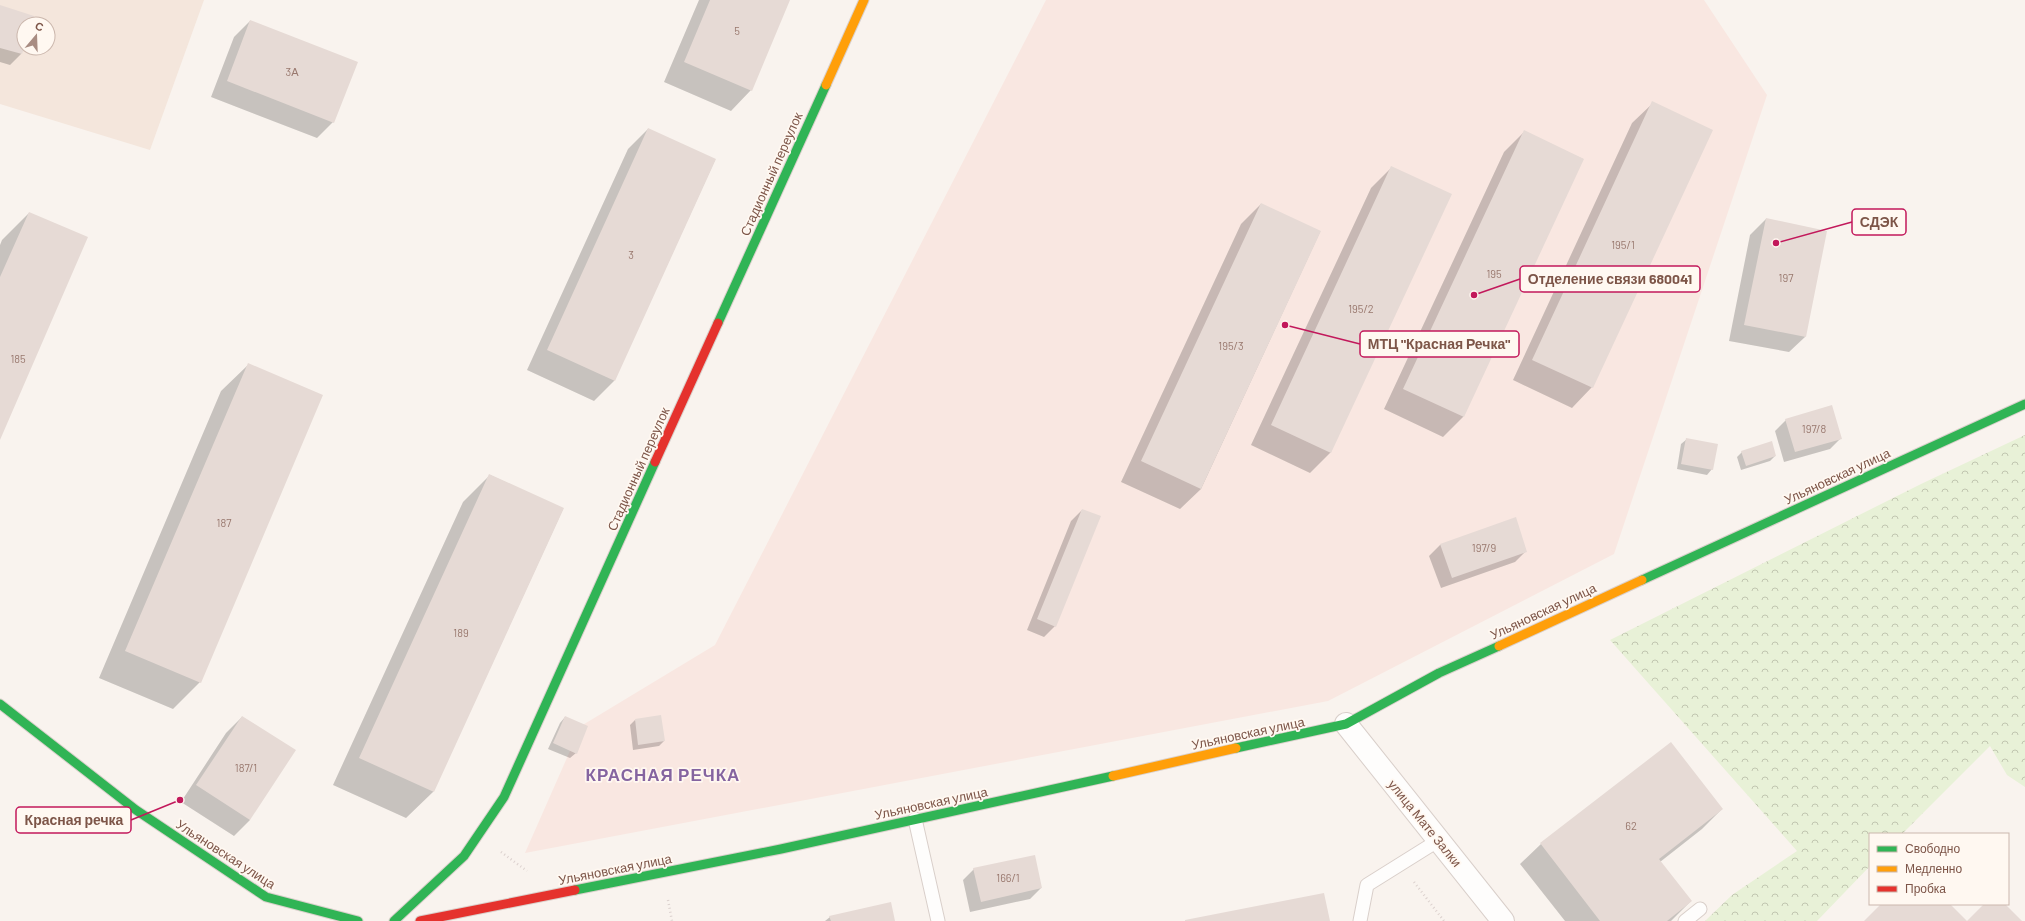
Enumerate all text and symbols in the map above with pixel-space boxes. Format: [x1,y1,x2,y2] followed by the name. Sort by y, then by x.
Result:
[16,16,56,56] north arrow
[34,19,45,34] text: С
[734,24,740,37] house number: 5
[285,65,299,78] house number: 3А
[737,109,806,238] street label: Стадионный переулок
[1852,209,1906,235] callout: СДЭК
[1860,213,1899,230] text: СДЭК
[1611,238,1635,251] house number: 195/1
[628,248,634,261] house number: 3
[1520,266,1700,292] callout: Отделение связи 680041
[1486,267,1502,280] house number: 195
[1528,270,1692,287] text: Отделение связи 680041
[1779,271,1793,284] house number: 197
[1348,302,1374,315] house number: 195/2
[1360,331,1519,357] callout: МТЦ "Красная Речка"
[1368,335,1510,352] text: МТЦ "Красная Речка"
[1218,339,1244,352] house number: 195/3
[10,352,26,365] house number: 185
[604,404,673,533] street label: Стадионный переулок
[1802,422,1826,435] house number: 197/8
[1781,444,1893,508] street label: Ульяновская улица
[217,516,231,529] house number: 187
[1472,541,1496,554] house number: 197/9
[1487,579,1599,643] street label: Ульяновская улица
[453,626,469,639] house number: 189
[1190,713,1307,753] street label: Ульяновская улица
[235,761,257,774] house number: 187/1
[586,764,740,784] district label: КРАСНАЯ РЕЧКА
[1385,776,1465,870] street label: улица Мате Залки
[873,783,990,823] street label: Ульяновская улица
[16,807,131,833] callout: Красная речка
[25,811,124,828] text: Красная речка
[173,816,279,892] street label: Ульяновская улица
[1625,819,1637,832] house number: 62
[1869,833,2009,905] legend
[1905,841,1960,856] text: Свободно
[557,850,674,888] street label: Ульяновская улица
[1905,861,1962,876] text: Медленно
[996,871,1020,884] house number: 166/1
[1905,881,1946,896] text: Пробка

